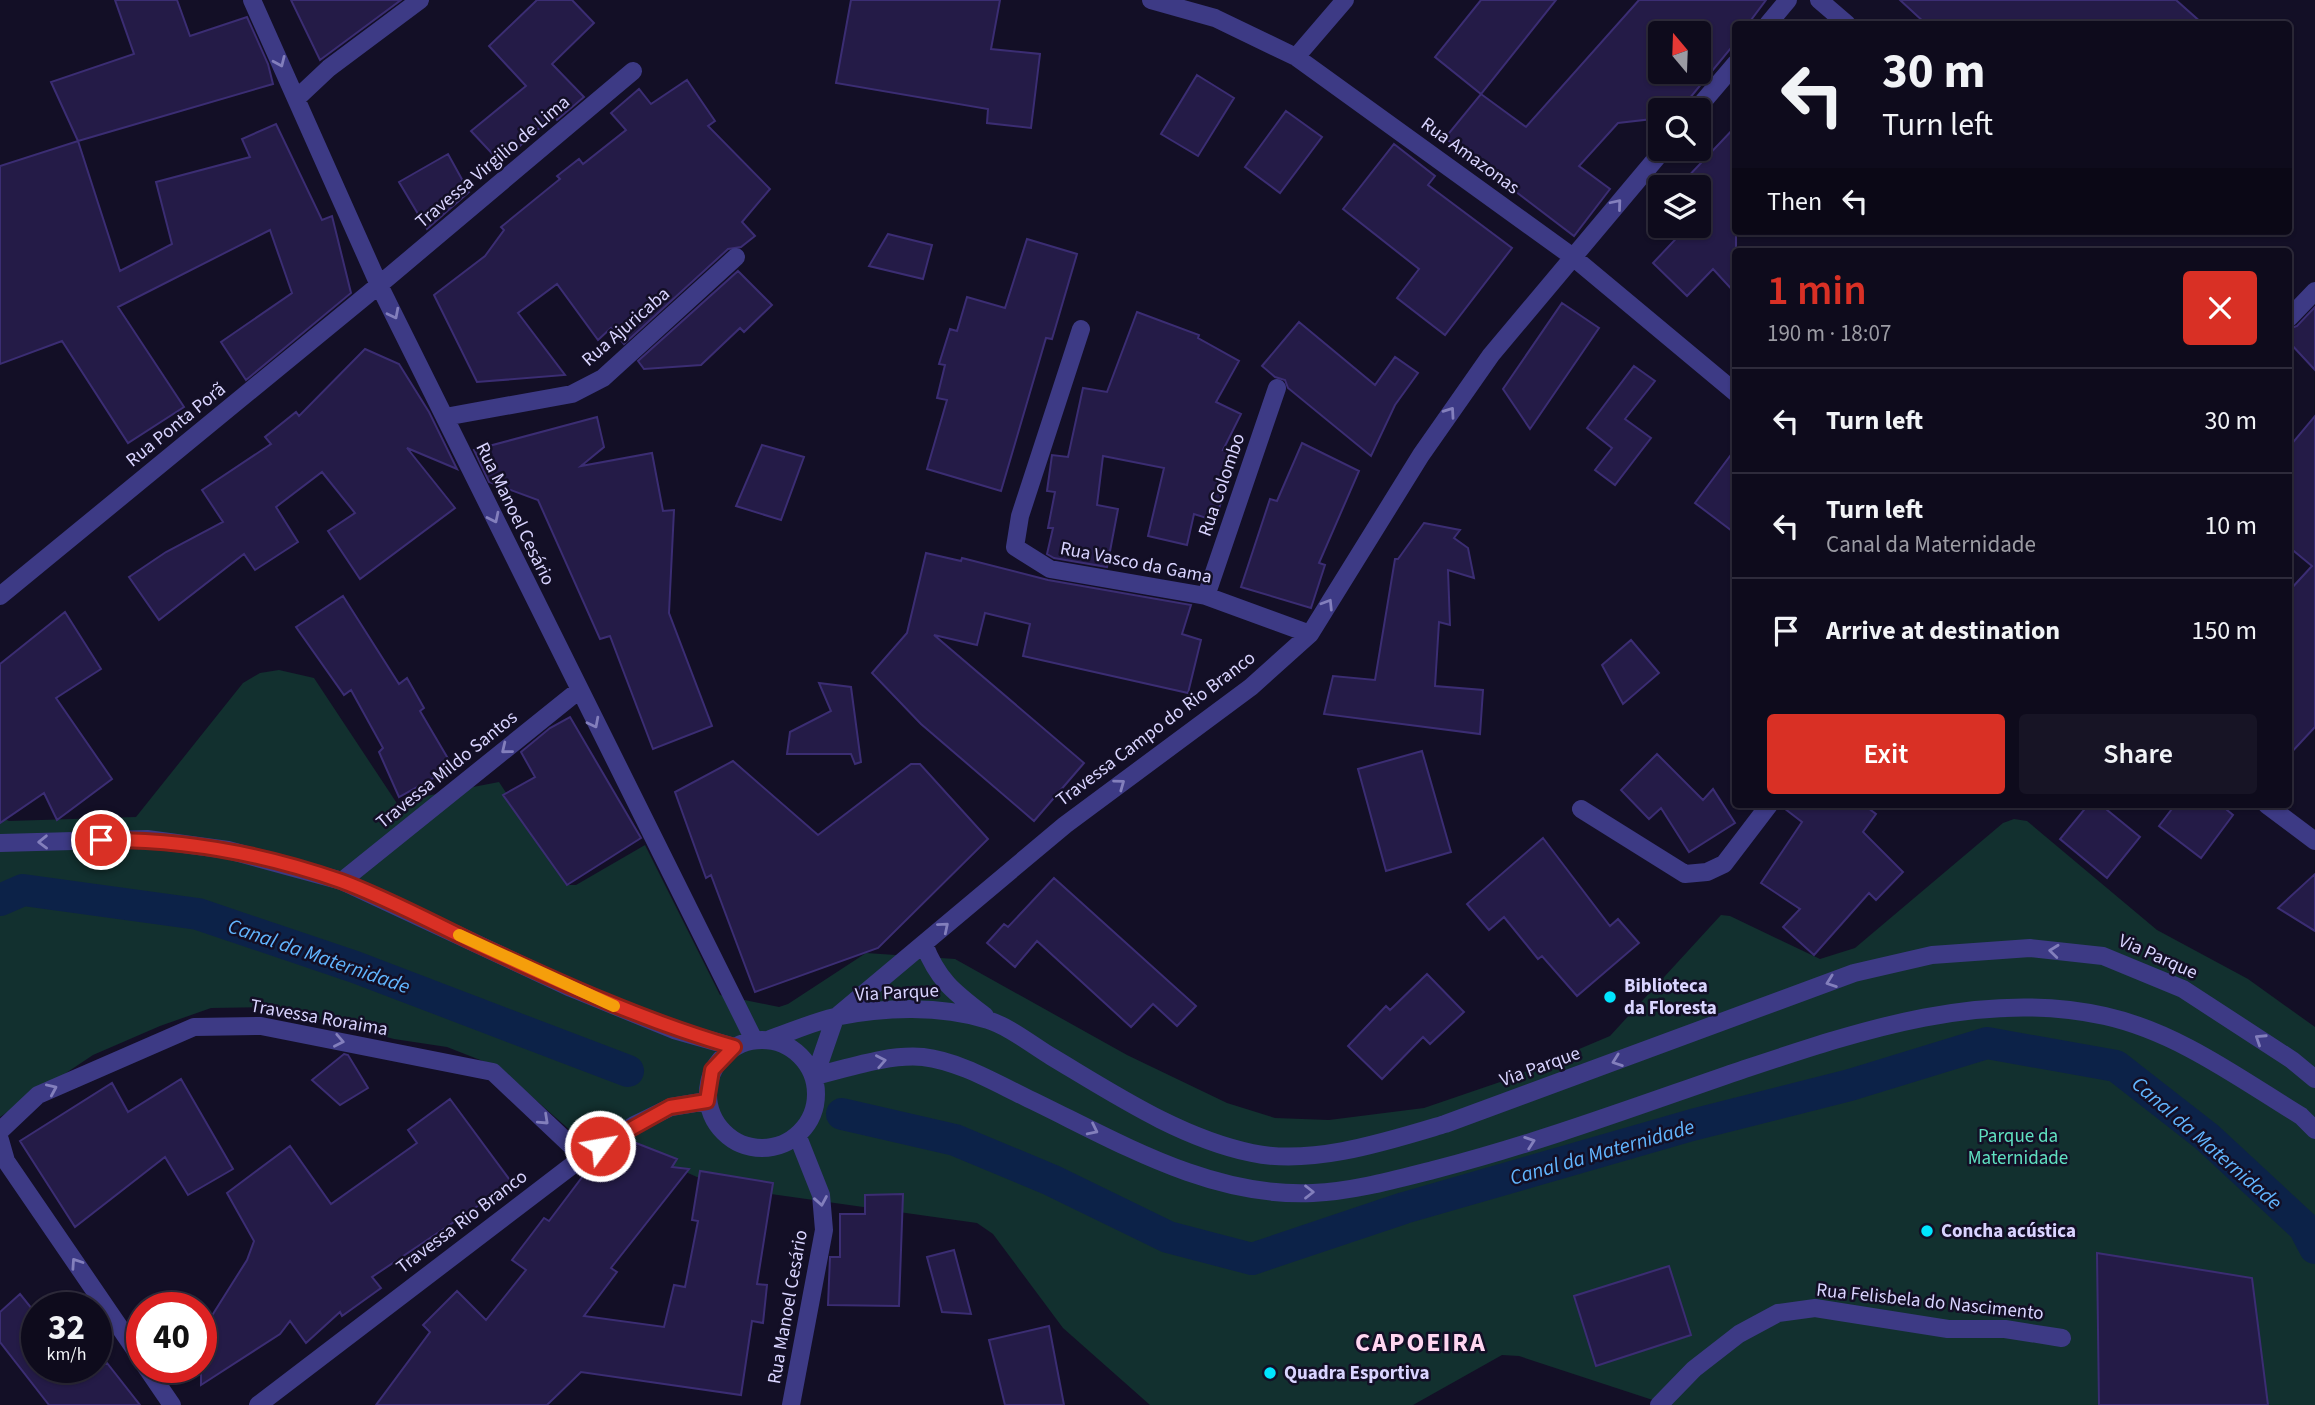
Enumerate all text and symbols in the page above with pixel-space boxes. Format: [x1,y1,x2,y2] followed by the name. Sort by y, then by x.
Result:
[1648,21,1712,84] north arrow
[1648,21,1711,238] map controls
[1882,37,1986,107] text: 30 m
[1767,49,1858,140] icon: left
[272,55,286,67] one-way arrow
[410,89,576,235] street label: Travessa Virgilio de Lima
[1648,98,1711,161] button: search
[1882,102,1993,148] text: Turn left
[1415,111,1525,201] street label: Rua Amazonas
[1648,175,1711,238] button: layers
[1836,182,1874,220] icon: left
[1767,183,1822,220] text: Then
[1609,200,1621,213] one-way arrow
[1767,261,1867,321] text: 1 min
[2183,271,2257,345] button: close
[576,281,676,373] street label: Rua Ajuricaba
[385,307,399,319] one-way arrow
[1767,317,1891,350] text: 190 m · 18:07
[120,376,232,474] street label: Rua Ponta Porã
[1767,402,1805,440] icon: left
[1826,402,1923,439] text: Turn left
[2204,402,2257,439] text: 30 m
[1442,407,1455,420] one-way arrow
[1192,430,1252,540] street label: Rua Colombo
[469,438,561,590] street label: Rua Manoel Cesário
[1826,491,1923,528] text: Turn left
[1767,507,1805,545] icon: left
[2204,507,2257,544] text: 10 m
[486,511,500,523] one-way arrow
[1826,528,2036,561] text: Canal da Maternidade
[1058,535,1214,591] street label: Rua Vasco da Gama
[1320,599,1333,612] one-way arrow
[1767,612,1805,650] icon: arrive
[1826,612,2060,649] text: Arrive at destination
[2191,612,2257,649] text: 150 m
[1051,645,1261,813] street label: Travessa Campo do Rio Branco
[370,704,524,836] street label: Travessa Mildo Santos
[1767,714,2005,794] button: Exit
[2019,714,2257,794] button: Share
[585,716,599,728] one-way arrow
[501,741,514,753] one-way arrow
[1113,779,1125,792] one-way arrow
[71,810,131,870] pin
[82,821,120,859] icon: arrive
[37,834,48,849] one-way arrow
[224,911,414,1001] water label: Canal da Maternidade
[936,923,949,935] one-way arrow
[2114,928,2202,986] street label: Via Parque
[2048,943,2060,958] one-way arrow
[1624,973,1717,1022] place label: Biblioteca da Floresta
[1825,974,1837,988] one-way arrow
[854,977,940,1009] street label: Via Parque
[1602,989,1618,1005] marker: Biblioteca da Floresta
[248,993,390,1043] street label: Travessa Roraima
[333,1033,345,1048] one-way arrow
[2255,1035,2268,1047] one-way arrow
[1496,1040,1584,1094] street label: Via Parque
[1612,1053,1624,1067] one-way arrow
[875,1054,887,1069] one-way arrow
[2125,1069,2289,1217] water label: Canal da Maternidade
[45,1083,58,1097] one-way arrow
[563,1109,637,1183] position arrow
[536,1111,549,1124] one-way arrow
[1506,1111,1698,1193] water label: Canal da Maternidade
[1086,1121,1098,1135] one-way arrow
[1968,1123,2068,1172] park label: Parque da Maternidade
[1523,1136,1535,1150] one-way arrow
[391,1164,533,1280] street label: Travessa Rio Branco
[1304,1184,1315,1200] one-way arrow
[813,1195,828,1206] one-way arrow
[1941,1218,2076,1245] place label: Concha acústica
[1919,1223,1935,1239] marker: Concha acústica
[761,1228,815,1386] street label: Rua Manoel Cesário
[72,1258,84,1271] one-way arrow
[1815,1277,2045,1327] street label: Rua Felisbela do Nascimento
[126,1292,217,1383] speed limit sign: 40
[48,1303,85,1353] text: 32
[1355,1324,1487,1361] district label: CAPOEIRA
[47,1342,86,1367] text: km/h
[1284,1360,1429,1387] place label: Quadra Esportiva
[1262,1365,1278,1381] marker: Quadra Esportiva

